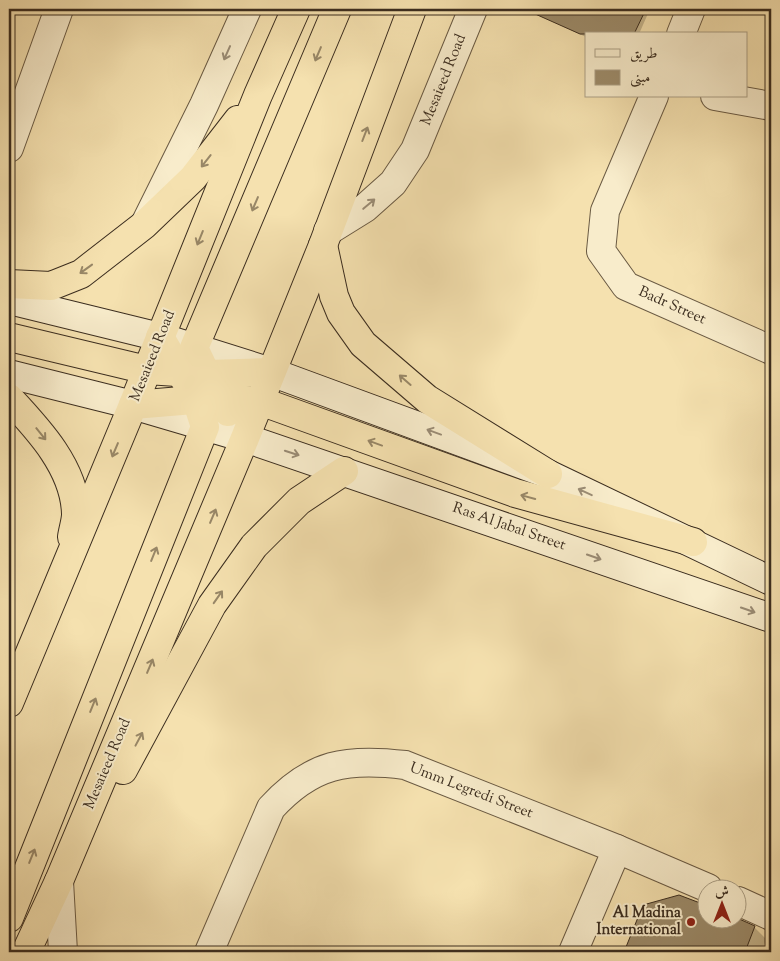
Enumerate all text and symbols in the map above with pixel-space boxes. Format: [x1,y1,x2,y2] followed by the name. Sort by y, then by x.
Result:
[416,31,472,129] street label: Mesaieed Road
[585,32,748,98] legend
[630,44,657,65] text: طريق
[222,45,232,60] one-way arrow
[313,46,322,61] one-way arrow
[630,68,650,89] text: مبنى
[361,126,370,141] one-way arrow
[201,154,212,167] one-way arrow
[250,196,259,211] one-way arrow
[362,199,375,210] one-way arrow
[195,230,205,245] one-way arrow
[79,264,93,274] one-way arrow
[635,282,709,330] street label: Badr Street
[125,307,181,405] street label: Mesaieed Road
[399,375,412,386] one-way arrow
[427,427,442,436] one-way arrow
[35,428,46,441] one-way arrow
[368,438,383,447] one-way arrow
[109,442,119,457] one-way arrow
[283,449,299,459] one-way arrow
[578,486,593,496] one-way arrow
[521,491,537,501] one-way arrow
[449,498,569,556] street label: Ras Al Jabal Street
[208,509,218,524] one-way arrow
[149,547,159,562] one-way arrow
[586,553,602,562] one-way arrow
[213,590,223,604] one-way arrow
[740,606,755,615] one-way arrow
[145,659,155,674] one-way arrow
[89,698,98,713] one-way arrow
[79,715,137,813] street label: Mesaieed Road
[135,733,145,747] one-way arrow
[406,758,536,824] street label: Umm Legredi Street
[28,849,37,864] one-way arrow
[698,878,748,928] north arrow
[715,883,729,903] text: ش
[597,903,682,941] place label: Al Madina International
[685,916,697,928] marker: Al Madina International

